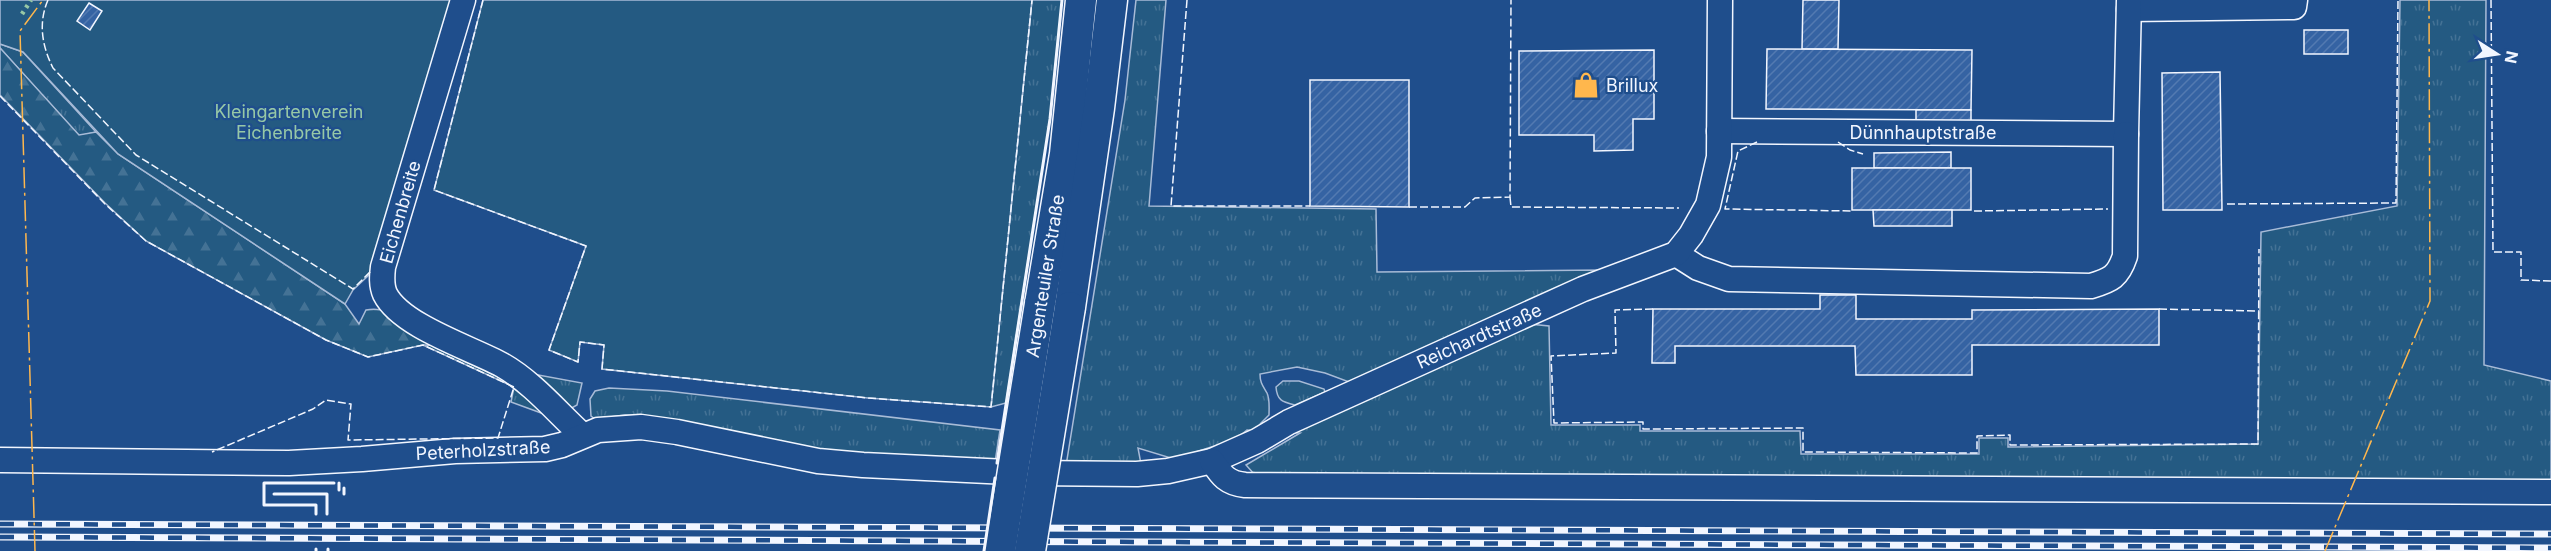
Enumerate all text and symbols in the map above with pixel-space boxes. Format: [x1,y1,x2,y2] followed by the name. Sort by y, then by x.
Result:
[2467,24,2527,84] north arrow
[2501,49,2523,65] text: N
[1571,70,1601,100] shop icon: Brillux
[1606,75,1659,96] place label: Brillux
[215,101,363,143] park label: Kleingartenverein Eichenbreite
[1850,122,1996,143] street label: Dünnhauptstraße
[375,158,425,266] street label: Eichenbreite
[1022,193,1068,359] street label: Argenteuiler Straße
[1413,299,1545,373] street label: Reichardtstraße
[415,436,551,464] street label: Peterholzstraße

